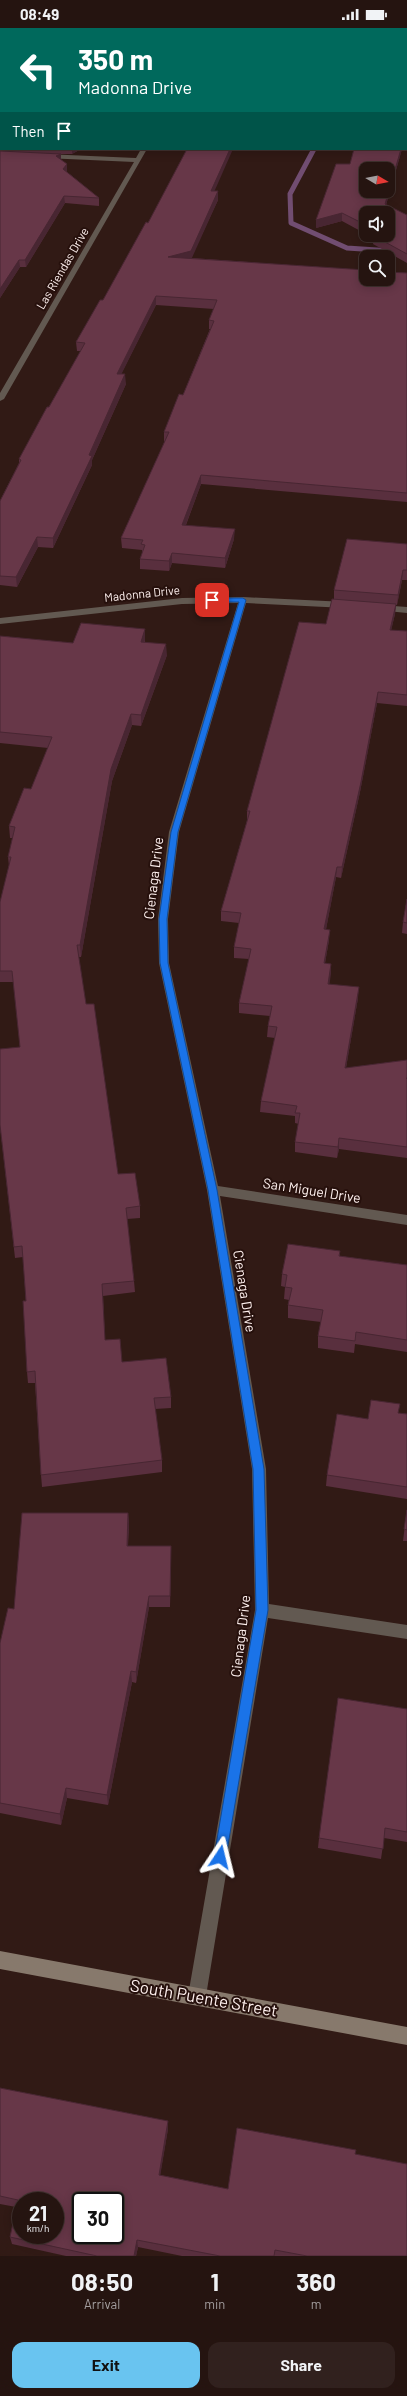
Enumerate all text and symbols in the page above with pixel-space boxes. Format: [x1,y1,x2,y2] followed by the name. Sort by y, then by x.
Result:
[20,5,59,23] text: 08:49
[78,42,153,76] text: 350 m
[12,44,64,96] icon: left
[78,76,192,98] text: Madonna Drive
[53,120,75,142] icon: arrive
[12,122,45,140] text: Then
[359,162,395,198] north arrow
[359,162,395,286] map controls
[359,206,395,242] button: sound
[33,225,91,311] street label: Las Riendas Drive
[359,250,395,286] button: search
[103,582,181,604] street label: Madonna Drive
[195,583,229,617] pin
[201,589,223,611] icon: arrive
[140,836,166,920] street label: Cienaga Drive
[262,1174,362,1206] street label: San Miguel Drive
[230,1249,260,1333] street label: Cienaga Drive
[227,1594,253,1678] street label: Cienaga Drive
[199,1836,241,1878] position arrow
[129,1974,279,2020] street label: South Puente Street
[72,2192,124,2244] speed limit sign: 30
[29,2201,47,2225] text: 21
[27,2222,49,2234] text: km/h
[71,2267,133,2296] text: 08:50
[210,2267,219,2296] text: 1
[296,2267,336,2296] text: 360
[84,2296,120,2312] text: Arrival
[204,2296,225,2312] text: min
[311,2296,321,2312] text: m
[12,2342,200,2388] button: Exit
[208,2342,395,2388] button: Share

